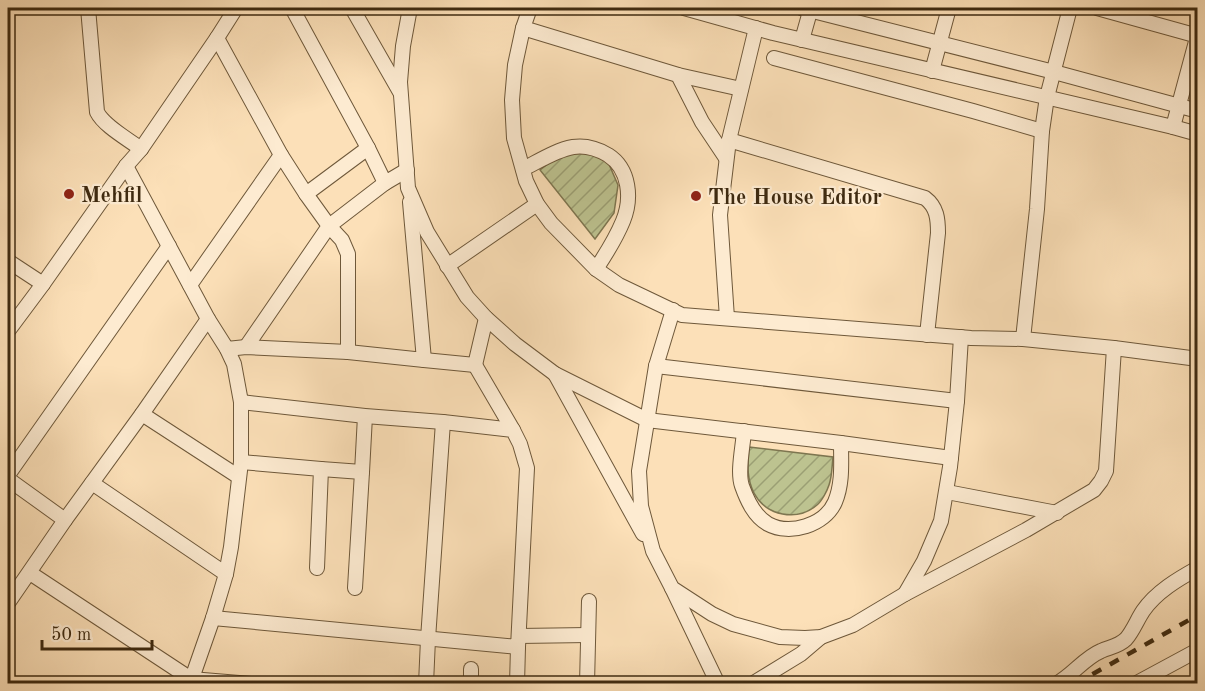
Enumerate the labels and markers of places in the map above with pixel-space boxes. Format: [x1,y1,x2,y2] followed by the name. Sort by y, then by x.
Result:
[81,185,143,207] place label: Mehfil
[62,187,76,201] marker: Mehfil
[708,187,882,209] place label: The House Editor
[689,189,703,203] marker: The House Editor

